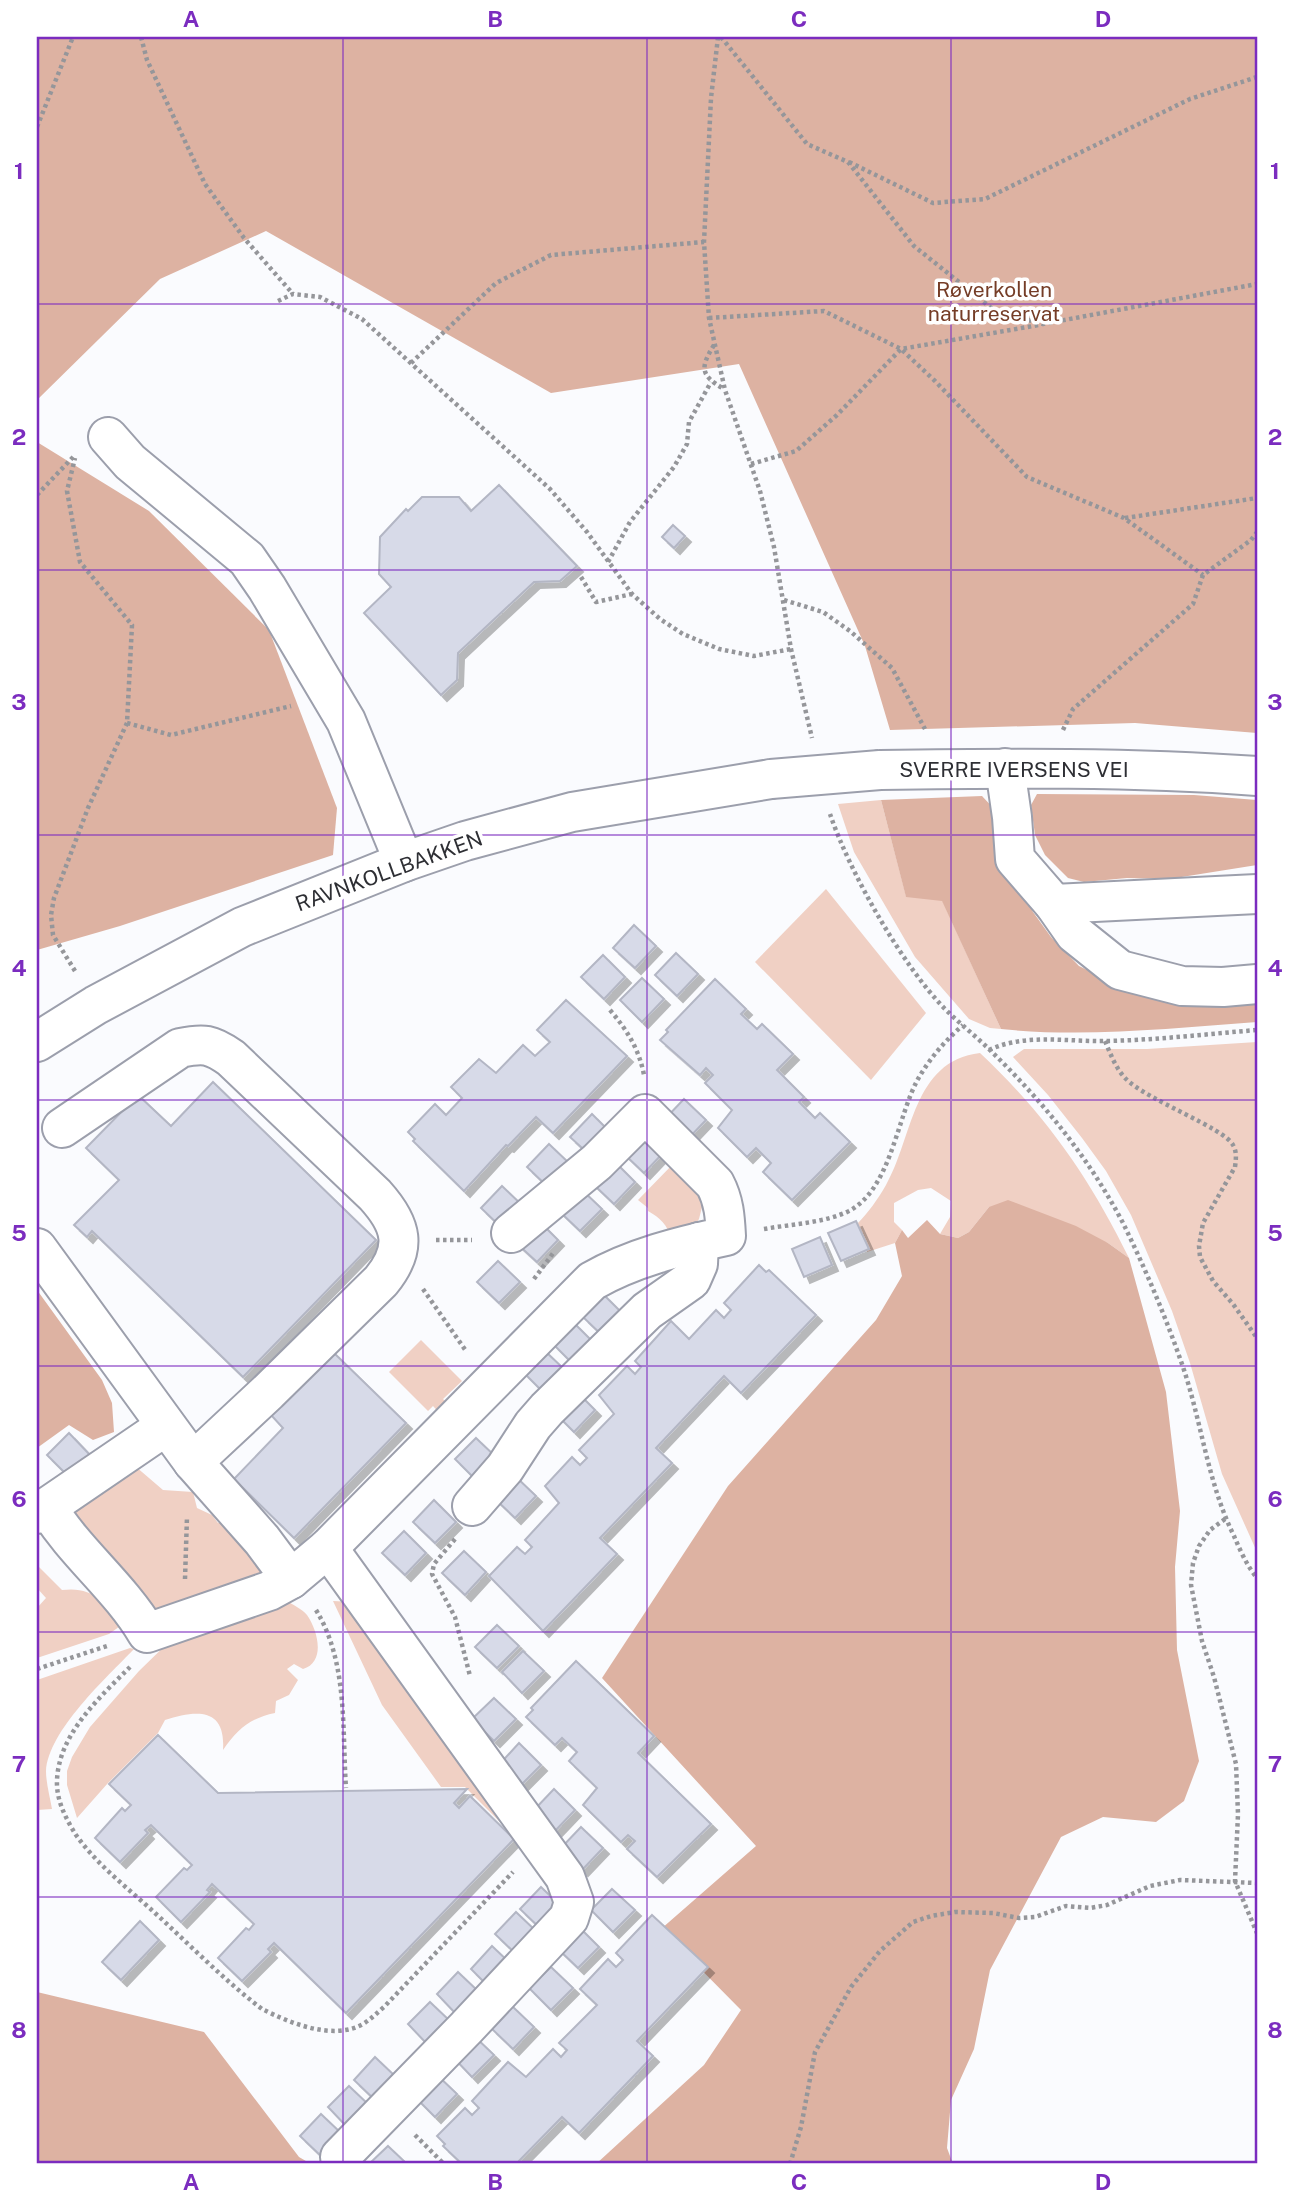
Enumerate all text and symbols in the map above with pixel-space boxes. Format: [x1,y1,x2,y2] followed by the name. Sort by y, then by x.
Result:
[183,5,200,32] text: A
[487,5,503,32] text: B
[791,5,807,32] text: C
[1095,5,1111,32] text: D
[14,157,24,184] text: 1
[1270,157,1280,184] text: 1
[928,277,1060,326] park label: Røverkollen naturreservat
[12,423,26,450] text: 2
[1268,423,1282,450] text: 2
[11,688,27,715] text: 3
[1267,688,1283,715] text: 3
[899,757,1129,782] street label: SVERRE IVERSENS VEI
[292,826,486,916] street label: RAVNKOLLBAKKEN
[11,954,27,981] text: 4
[1267,954,1283,981] text: 4
[11,1219,27,1246] text: 5
[1267,1219,1283,1246] text: 5
[11,1485,27,1512] text: 6
[1267,1485,1283,1512] text: 6
[12,1750,26,1777] text: 7
[1268,1750,1282,1777] text: 7
[11,2016,27,2043] text: 8
[1267,2016,1283,2043] text: 8
[183,2168,200,2195] text: A
[487,2168,503,2195] text: B
[791,2168,807,2195] text: C
[1095,2168,1111,2195] text: D

